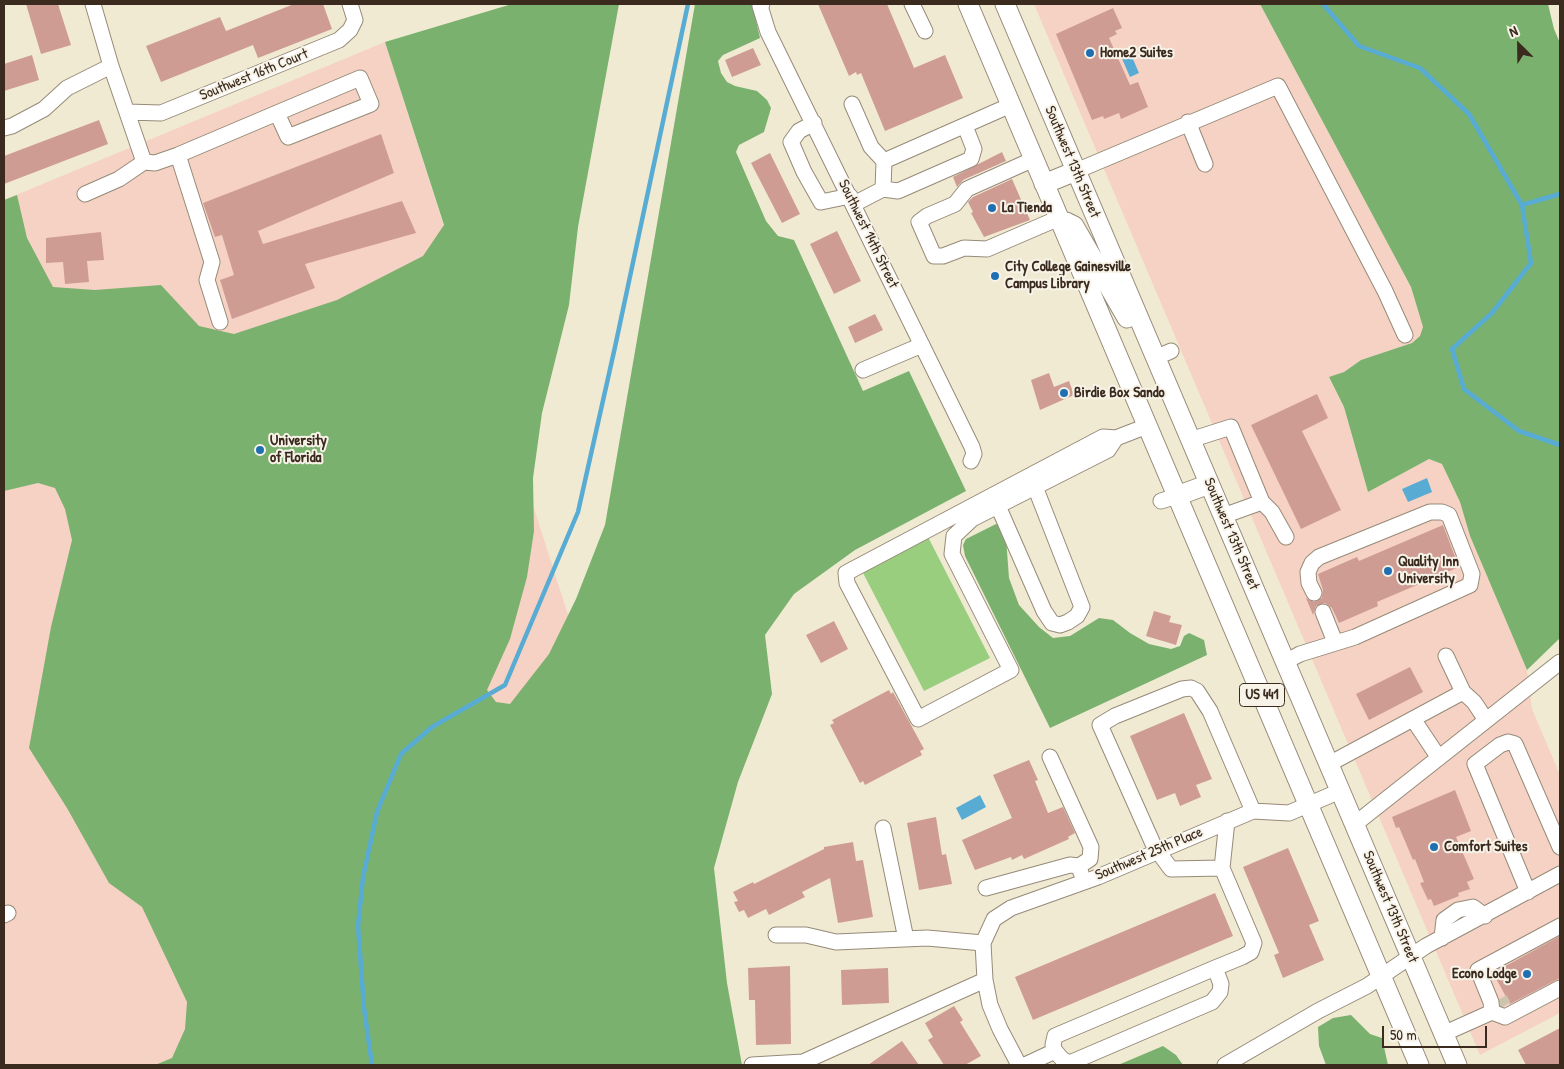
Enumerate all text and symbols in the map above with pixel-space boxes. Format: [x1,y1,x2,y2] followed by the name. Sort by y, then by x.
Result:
[1494,20,1544,70] north arrow
[1506,21,1520,41] text: N
[1100,44,1173,62] place label: Home2 Suites
[197,45,311,105] street label: Southwest 16th Court
[1084,47,1096,59] marker: Home2 Suites
[1040,103,1104,221] street label: Southwest 13th Street
[834,177,902,291] street label: Southwest 14th Street
[1002,199,1052,217] place label: La Tienda
[986,202,998,214] marker: La Tienda
[1005,258,1131,293] place label: City College Gainesville Campus Library
[989,270,1001,282] marker: City College Gainesville Campus Library
[1074,384,1165,402] place label: Birdie Box Sando
[1058,387,1070,399] marker: Birdie Box Sando
[270,432,327,467] place label: University of Florida
[254,444,266,456] marker: University of Florida
[1199,475,1263,593] street label: Southwest 13th Street
[1398,553,1459,588] place label: Quality Inn University
[1382,565,1394,577] marker: Quality Inn University
[1240,684,1284,706] road number: US 441
[1093,823,1205,885] street label: Southwest 25th Place
[1444,838,1527,856] place label: Comfort Suites
[1428,841,1440,853] marker: Comfort Suites
[1358,848,1422,966] street label: Southwest 13th Street
[1452,965,1517,983] place label: Econo Lodge
[1521,968,1533,980] marker: Econo Lodge
[1384,1016,1489,1048] scale bar
[1390,1024,1417,1045] text: 50 m

